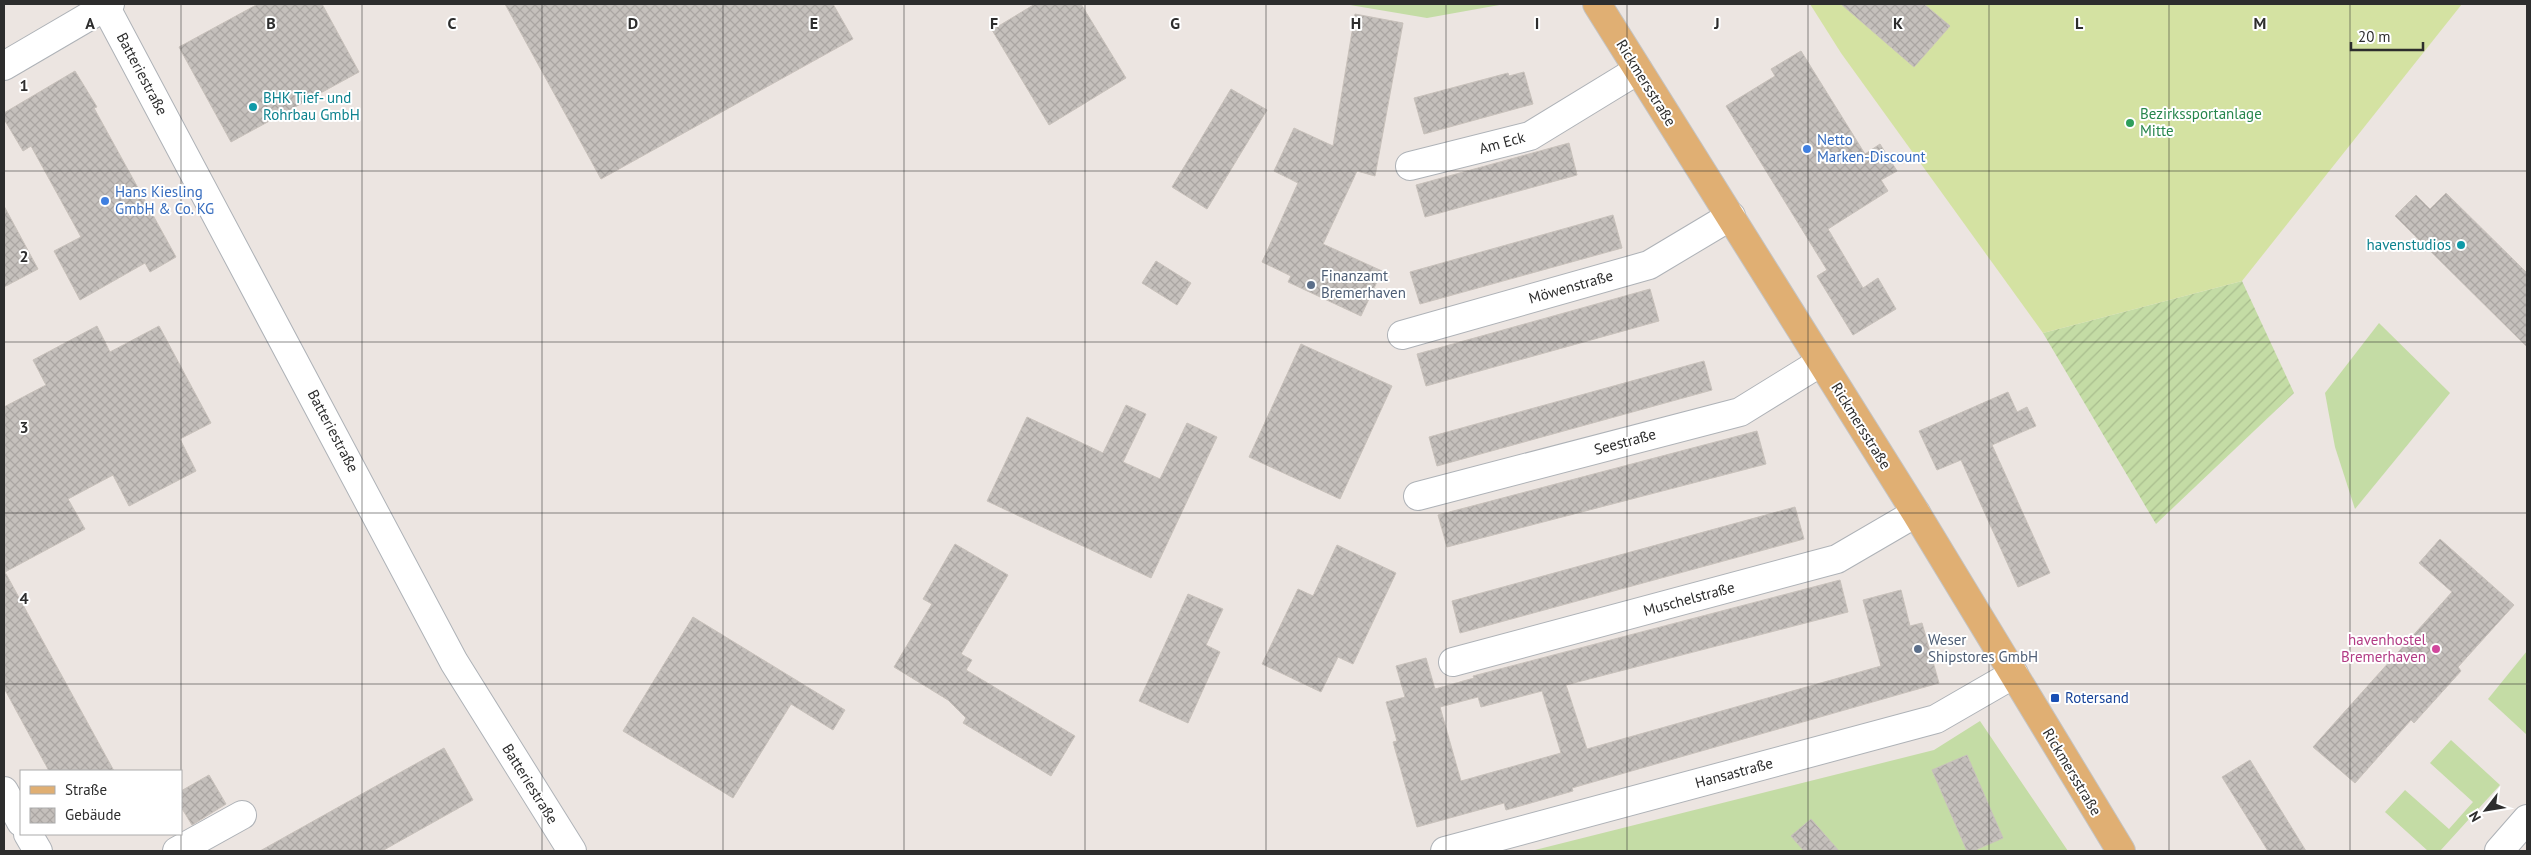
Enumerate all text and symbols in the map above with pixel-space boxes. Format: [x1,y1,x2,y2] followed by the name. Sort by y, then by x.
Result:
[85,13,95,33] text: A
[266,13,276,33] text: B
[448,13,457,33] text: C
[628,13,638,33] text: D
[810,13,818,33] text: E
[990,13,998,33] text: F
[1170,13,1180,33] text: G
[1351,13,1361,33] text: H
[1535,13,1539,33] text: I
[1713,13,1720,33] text: J
[1893,13,1903,33] text: K
[2075,13,2084,33] text: L
[2254,13,2266,33] text: M
[2351,20,2424,52] scale bar
[2358,27,2391,46] text: 20 m
[113,29,172,118] street label: Batteriestraße
[1612,36,1681,130] street label: Rickmersstraße
[19,75,29,95] text: 1
[263,88,360,124] place label: BHK Tief- und Rohrbau GmbH
[247,101,259,113] marker: BHK Tief- und Rohrbau GmbH
[2140,104,2262,140] place label: Bezirkssportanlage Mitte
[2124,117,2136,129] marker: Bezirkssportanlage Mitte
[1477,127,1528,158] street label: Am Eck
[1817,130,1926,166] place label: Netto Marken-Discount
[1801,143,1813,155] marker: Netto Marken-Discount
[115,182,214,218] place label: Hans Kiesling GmbH & Co. KG
[99,195,111,207] marker: Hans Kiesling GmbH & Co. KG
[2367,235,2451,254] place label: havenstudios
[2455,239,2467,251] marker: havenstudios
[19,246,29,266] text: 2
[1526,265,1615,308] street label: Möwenstraße
[1321,266,1406,302] place label: Finanzamt Bremerhaven
[1305,279,1317,291] marker: Finanzamt Bremerhaven
[1827,379,1896,473] street label: Rickmersstraße
[304,386,363,475] street label: Batteriestraße
[19,417,29,437] text: 3
[1592,424,1658,459] street label: Seestraße
[1641,577,1737,620] street label: Muschelstraße
[19,588,29,608] text: 4
[1928,630,2038,666] place label: Weser Shipstores GmbH
[2341,630,2427,666] place label: havenhostel Bremerhaven
[1912,643,1924,655] marker: Weser Shipstores GmbH
[2430,643,2442,655] marker: havenhostel Bremerhaven
[2065,688,2129,707] place label: Rotersand
[2049,692,2061,704] marker: Rotersand
[2039,725,2106,819] street label: Rickmersstraße
[498,740,563,827] street label: Batteriestraße
[1693,753,1775,792] street label: Hansastraße
[20,770,182,835] legend
[65,780,107,799] text: Straße
[2461,785,2511,835] north arrow
[65,805,121,824] text: Gebäude
[2465,808,2485,825] text: N

